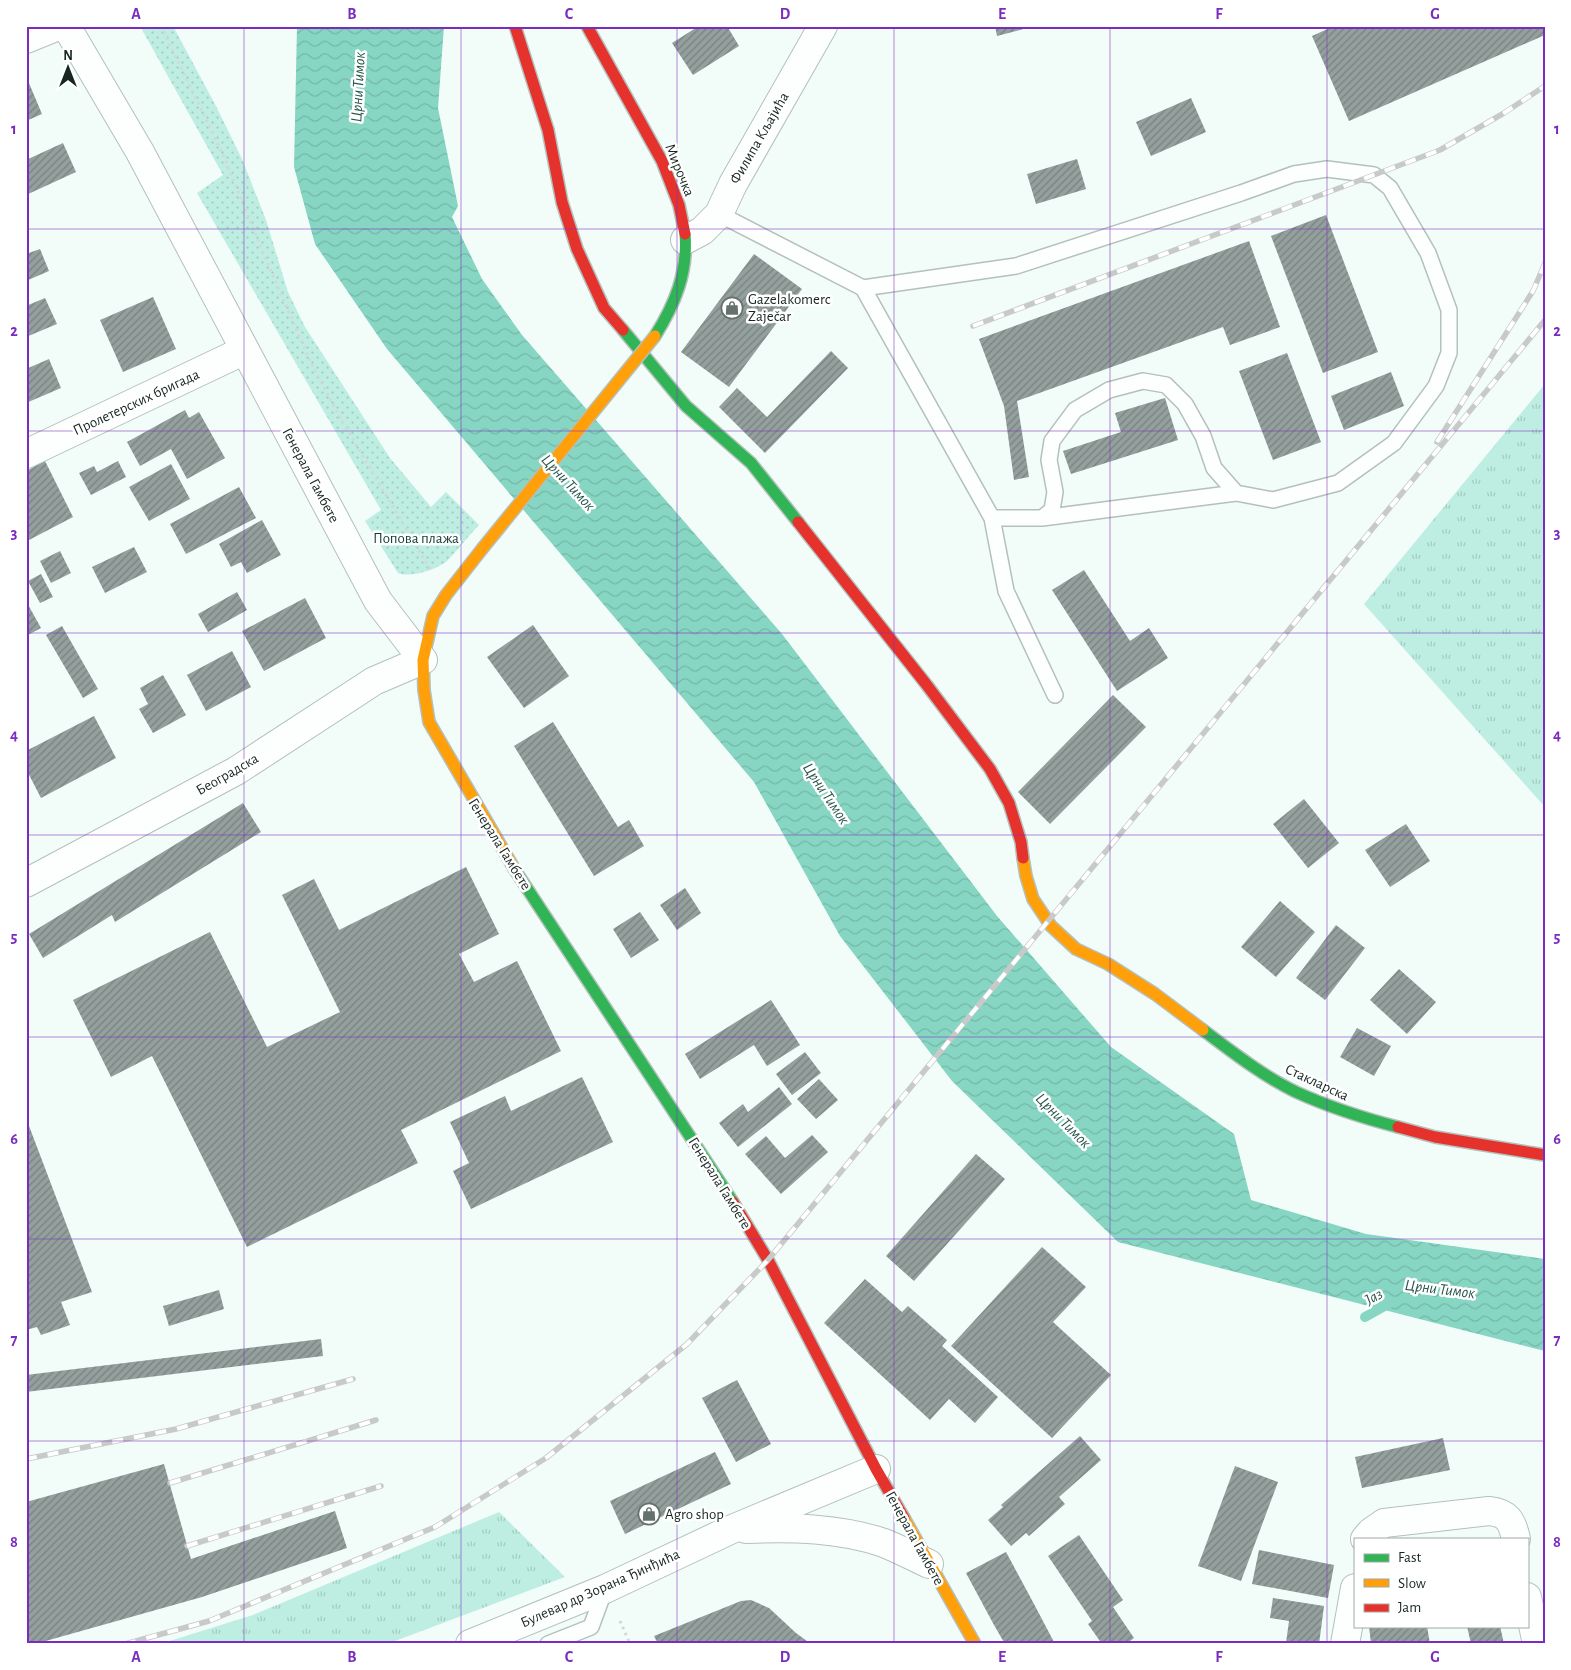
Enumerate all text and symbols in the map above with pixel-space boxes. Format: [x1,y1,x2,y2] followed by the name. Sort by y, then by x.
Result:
[131,6,141,22] text: A
[347,6,357,22] text: B
[565,6,574,22] text: C
[780,6,791,22] text: D
[998,6,1006,22] text: E
[1215,6,1223,22] text: F
[1430,6,1440,22] text: G
[42,42,92,92] north arrow
[63,49,73,63] text: N
[348,51,369,123] water label: Црни Тимок
[727,90,792,187] street label: Филипа Кљајића
[11,121,17,137] text: 1
[1554,121,1560,137] text: 1
[662,142,697,199] street label: Мирочка
[748,292,831,324] place label: Gazelakomerc Zaječar
[720,296,744,320] shop icon: Gazelakomerc Zaječar
[10,323,18,339] text: 2
[1553,323,1561,339] text: 2
[71,367,202,438] street label: Пролетерских бригада
[279,425,342,525] street label: Генерала Гамбете
[538,451,598,515] water label: Црни Тимок
[11,525,18,541] text: 3
[1554,525,1561,541] text: 3
[373,531,459,546] park label: Попова плажа
[10,727,18,743] text: 4
[1553,727,1561,743] text: 4
[194,751,261,798] street label: Београдска
[799,760,853,828] water label: Црни Тимок
[465,796,534,893] street label: Генерала Гамбете
[11,929,18,945] text: 5
[1554,929,1561,945] text: 5
[1283,1061,1351,1104] street label: Стакларска
[1032,1090,1094,1152] water label: Црни Тимок
[10,1131,18,1147] text: 6
[1553,1131,1561,1147] text: 6
[685,1135,754,1232] street label: Генерала Гамбете
[1404,1277,1476,1302] water label: Црни Тимок
[1361,1286,1385,1309] water label: Јаз
[11,1332,18,1348] text: 7
[1554,1332,1561,1348] text: 7
[883,1489,947,1588] street label: Генерала Гамбете
[637,1502,661,1526] shop icon: Agro shop
[665,1507,724,1522] place label: Agro shop
[10,1534,18,1550] text: 8
[1553,1534,1561,1550] text: 8
[1354,1538,1528,1628] legend
[518,1546,682,1630] street label: Булевар др Зорана Ђинђића
[1398,1550,1422,1565] text: Fast
[1398,1576,1426,1591] text: Slow
[1398,1600,1421,1615] text: Jam
[131,1649,141,1665] text: A
[347,1649,357,1665] text: B
[565,1649,574,1665] text: C
[780,1649,791,1665] text: D
[998,1649,1006,1665] text: E
[1215,1649,1223,1665] text: F
[1430,1649,1440,1665] text: G

